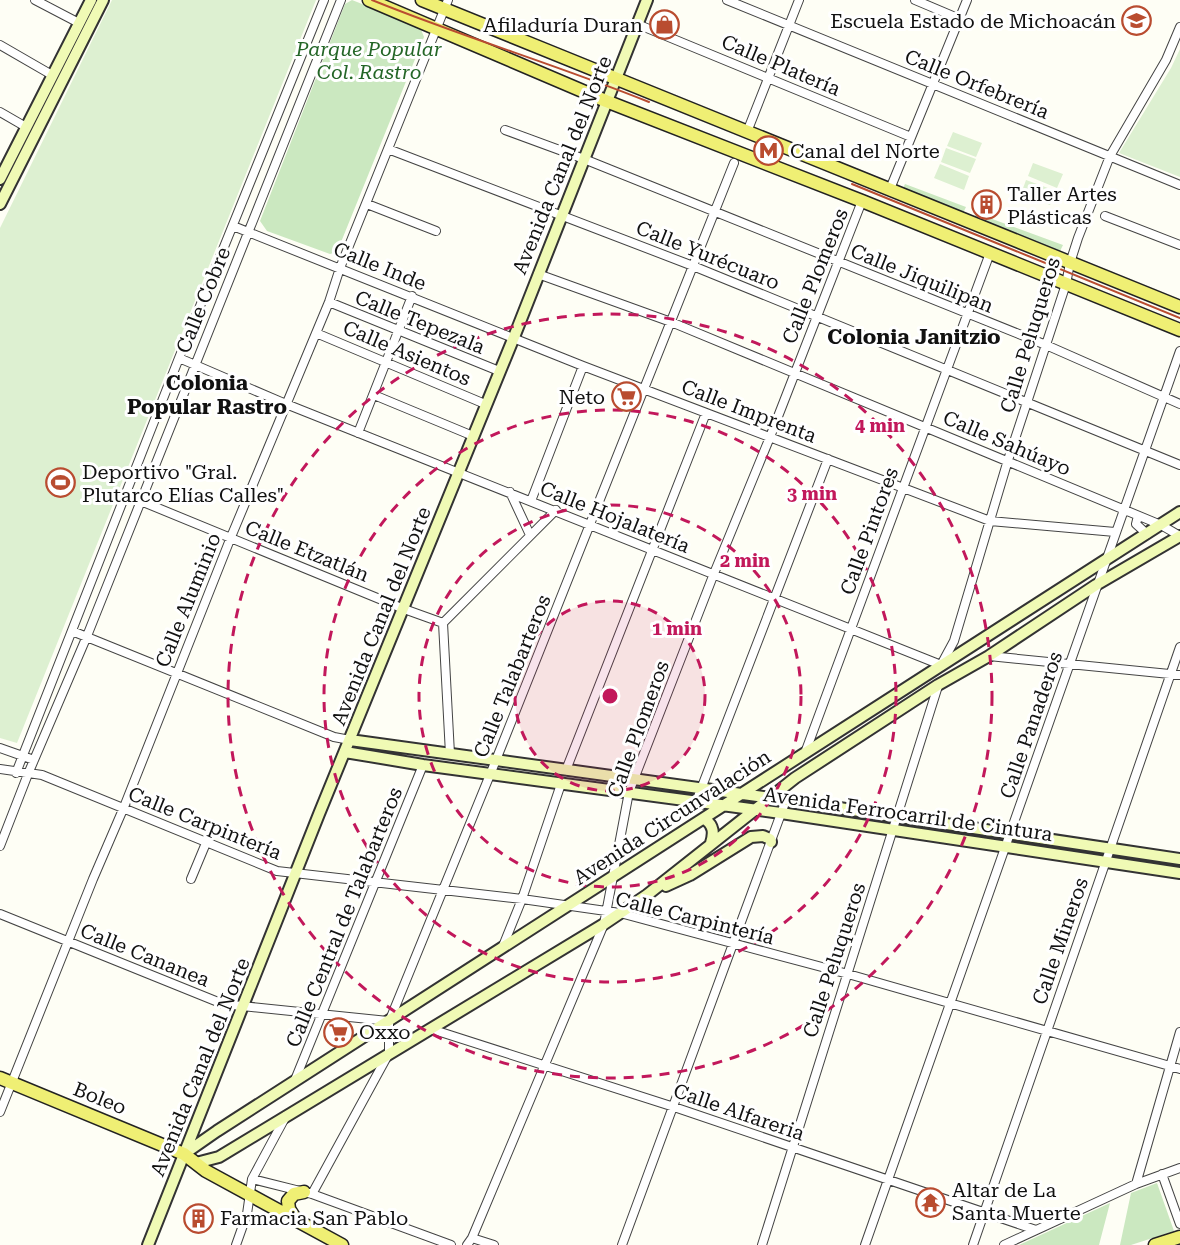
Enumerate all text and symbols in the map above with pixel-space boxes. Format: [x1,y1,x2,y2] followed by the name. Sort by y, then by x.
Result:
[1121,5,1153,37] school or university icon: Escuela Estado de Michoacán
[648,9,680,41] shop icon: Afiladuría Duran
[830,9,1116,33] place label: Escuela Estado de Michoacán
[483,13,643,37] place label: Afiladuría Duran
[718,29,844,101] street label: Calle Platería
[295,37,443,84] park label: Parque Popular Col. Rastro
[901,44,1053,124] street label: Calle Orfebrería
[507,52,617,278] street label: Avenida Canal del Norte
[753,135,785,167] metro station icon: Canal del Norte
[790,139,940,163] place label: Canal del Norte
[1007,182,1117,229] place label: Taller Artes Plásticas
[970,189,1002,221] building icon: Taller Artes Plásticas
[777,205,853,347] street label: Calle Plomeros
[633,215,783,295] street label: Calle Yurécuaro
[330,237,430,295] street label: Calle Inde
[847,238,997,318] street label: Calle Jiquilipan
[171,243,235,357] street label: Calle Cobre
[995,254,1065,416] street label: Calle Peluqueros
[352,285,489,359] street label: Calle Tepezala
[339,315,475,391] street label: Calle Asientos
[827,325,1001,349] district label: Colonia Janitzio
[127,371,287,419] district label: Colonia Popular Rastro
[678,374,820,448] street label: Calle Imprenta
[610,381,642,413] supermarket icon: Neto
[559,385,605,409] place label: Neto
[940,405,1074,481] street label: Calle Sahúayo
[855,415,905,436] text: 4 min
[82,460,284,507] place label: Deportivo "Gral. Plutarco Elías Calles"
[835,464,903,598] street label: Calle Pintores
[45,467,77,499] sports icon: Deportivo "Gral. Plutarco Elías Calles"
[537,476,694,558] street label: Calle Hojalatería
[787,483,837,504] text: 3 min
[326,503,436,729] street label: Avenida Canal del Norte
[242,515,373,587] street label: Calle Etzatlán
[150,529,226,671] street label: Calle Aluminio
[720,550,770,571] text: 2 min
[468,591,556,761] street label: Calle Talabarteros
[652,618,702,639] text: 1 min
[995,648,1067,802] street label: Calle Panaderos
[602,657,674,801] street label: Calle Plomeros
[600,686,620,706] centre of rings
[569,744,775,890] street label: Avenida Circunvalación
[125,781,285,865] street label: Calle Carpintería
[762,782,1054,846] street label: Avenida Ferrocarril de Cintura
[281,783,407,1051] street label: Calle Central de Talabarteros
[1027,874,1093,1008] street label: Calle Mineros
[798,880,870,1040] street label: Calle Peluqueros
[613,887,777,949] street label: Calle Carpintería
[77,918,213,992] street label: Calle Cananea
[145,954,255,1180] street label: Avenida Canal del Norte
[322,1016,354,1048] supermarket icon: Oxxo
[359,1020,410,1044] place label: Oxxo
[70,1077,130,1119] street label: Boleo
[670,1078,808,1146] street label: Calle Alfareria
[952,1178,1081,1225] place label: Altar de La Santa Muerte
[915,1186,947,1218] temple icon: Altar de La Santa Muerte
[183,1202,215,1234] building icon: Farmacia San Pablo
[220,1206,408,1230] place label: Farmacia San Pablo

